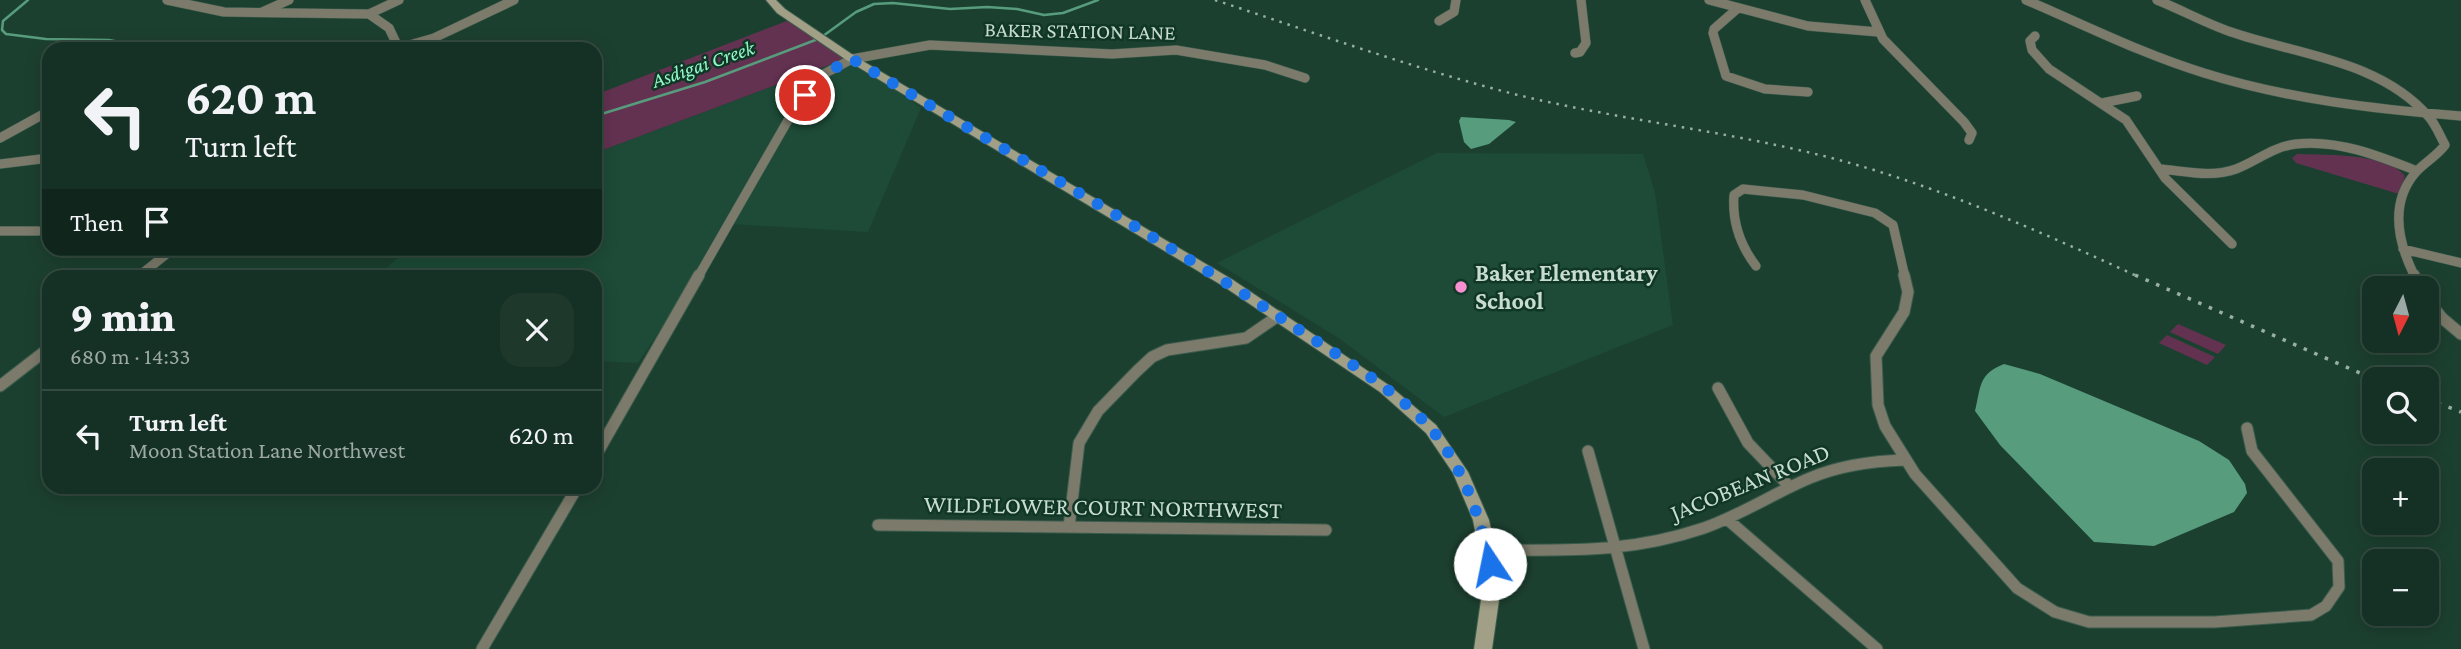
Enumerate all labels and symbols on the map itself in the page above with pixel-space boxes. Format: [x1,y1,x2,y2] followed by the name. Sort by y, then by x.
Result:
[984,17,1176,45] street label: BAKER STATION LANE
[647,35,758,93] water label: Asdigai Creek
[775,65,835,125] pin
[1475,259,1658,314] place label: Baker Elementary School
[2362,276,2440,354] north arrow
[1453,279,1469,295] marker: Baker Elementary School
[1664,437,1833,527] street label: JACOBEAN ROAD
[924,490,1282,523] street label: WILDFLOWER COURT NORTHWEST
[1453,527,1527,601] position arrow

